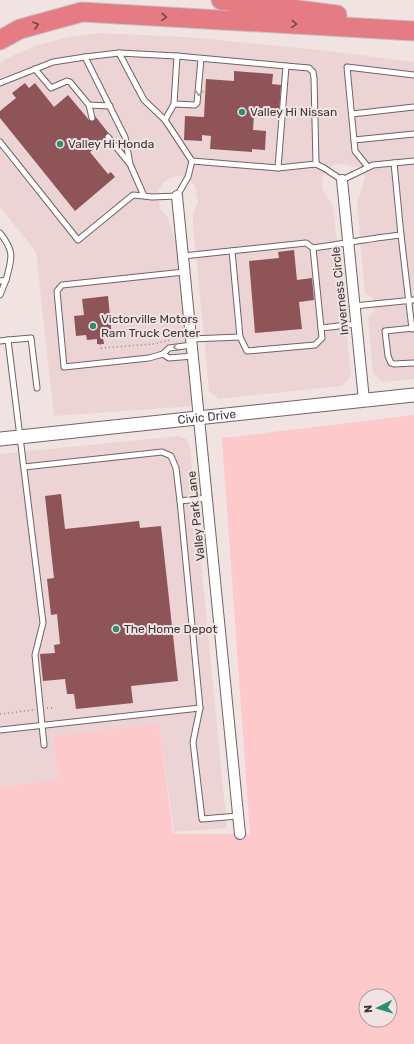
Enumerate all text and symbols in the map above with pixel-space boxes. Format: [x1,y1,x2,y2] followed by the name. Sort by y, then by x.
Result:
[161,12,167,21] one-way arrow
[291,20,297,28] one-way arrow
[32,21,39,30] one-way arrow
[194,90,203,96] one-way arrow
[250,105,337,119] place label: Valley Hi Nissan
[237,107,247,117] marker: Valley Hi Nissan
[68,137,154,151] place label: Valley Hi Honda
[55,139,65,149] marker: Valley Hi Honda
[328,246,352,336] street label: Inverness Circle
[101,312,200,340] place label: Victorville Motors Ram Truck Center
[88,321,98,331] marker: Victorville Motors Ram Truck Center
[173,342,179,351] one-way arrow
[177,407,237,427] street label: Civic Drive
[184,470,208,562] street label: Valley Park Lane
[124,622,217,636] place label: The Home Depot
[111,624,121,634] marker: The Home Depot
[358,988,398,1028] north arrow
[362,1004,375,1013] text: N

